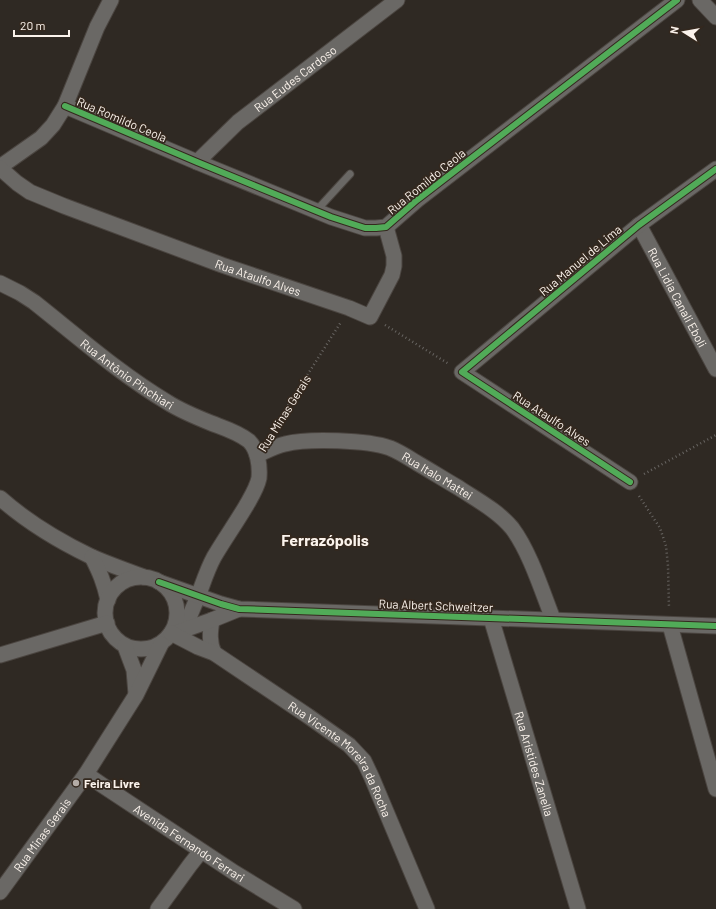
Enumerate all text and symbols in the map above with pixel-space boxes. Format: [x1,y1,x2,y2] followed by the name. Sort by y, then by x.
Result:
[14,12,69,38] scale bar
[664,12,704,52] north arrow
[20,18,46,32] text: 20 m
[667,25,681,35] text: N
[251,42,339,114] street label: Rua Eudes Cardoso
[75,94,169,144] street label: Rua Romildo Ceola
[384,145,468,217] street label: Rua Romildo Ceola
[536,222,624,298] street label: Rua Manuel de Lima
[645,245,710,349] street label: Rua Lidia Canali Eboli
[213,256,303,298] street label: Rua Ataulfo Alves
[78,336,177,412] street label: Rua Antônio Pinchiari
[255,372,313,454] street label: Rua Minas Gerais
[511,388,593,448] street label: Rua Ataulfo Alves
[400,449,476,502] street label: Rua Italo Mattei
[281,530,369,549] district label: Ferrazópolis
[379,596,494,614] street label: Rua Albert Schweitzer
[286,698,395,819] street label: Rua Vicente Moreira da Rocha
[512,710,557,818] street label: Rua Aristides Zanella
[84,776,141,790] place label: Feira Livre
[71,778,81,788] marker: Feira Livre
[10,795,73,874] street label: Rua Minas Gerais
[131,801,247,884] street label: Avenida Fernando Ferrari

